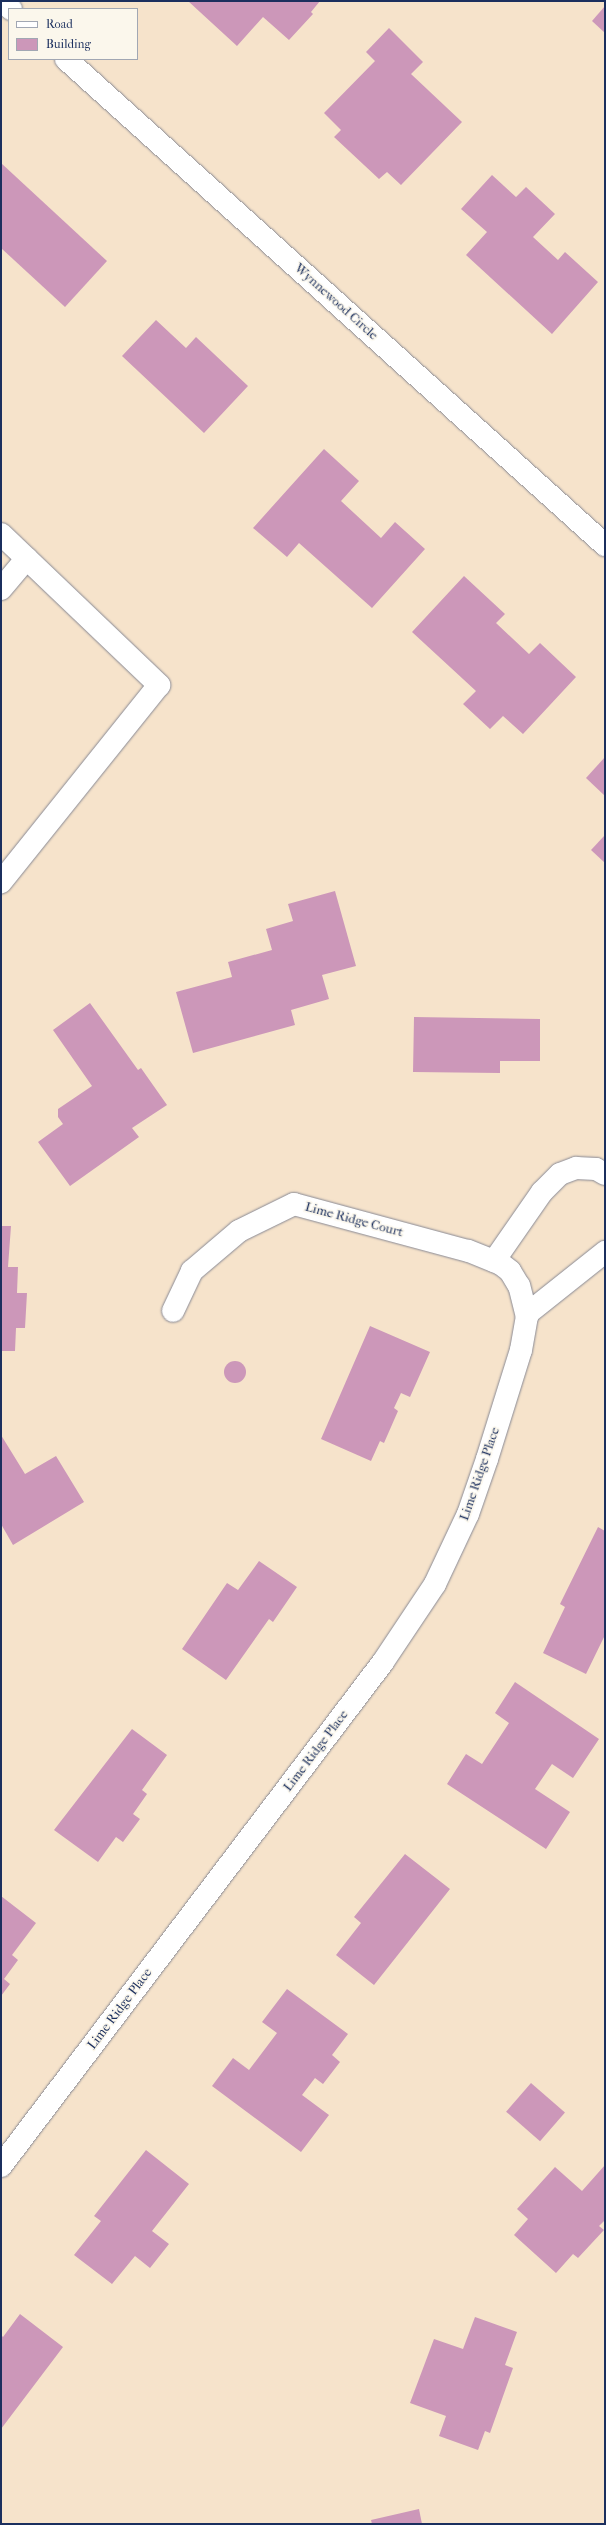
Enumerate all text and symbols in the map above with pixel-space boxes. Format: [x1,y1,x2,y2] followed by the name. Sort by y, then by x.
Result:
[8,8,138,60] legend
[46,17,73,31] text: Road
[46,37,91,51] text: Building
[291,260,381,344] street label: Wynnewood Circle
[303,1199,405,1241] street label: Lime Ridge Court
[457,1425,503,1523] street label: Lime Ridge Place
[280,1707,352,1795] street label: Lime Ridge Place
[84,1965,156,2053] street label: Lime Ridge Place

